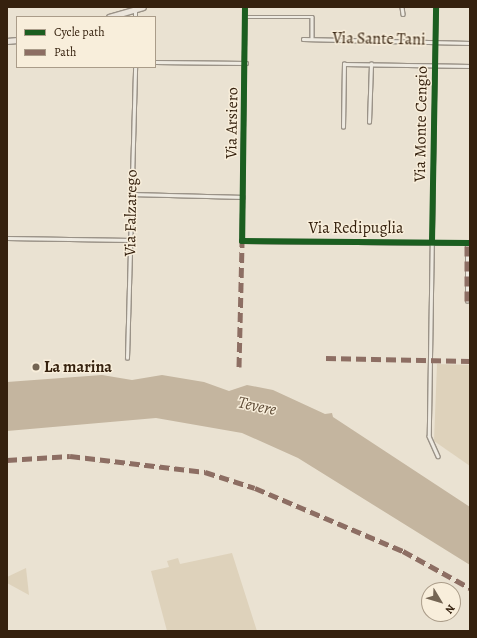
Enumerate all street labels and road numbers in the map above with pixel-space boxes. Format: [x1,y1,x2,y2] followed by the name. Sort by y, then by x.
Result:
[332,29,426,49] street label: Via Sante Tani
[410,66,432,182] street label: Via Monte Cengio
[222,87,242,159] street label: Via Arsiero
[121,169,141,257] street label: Via Falzarego
[309,218,403,238] street label: Via Redipuglia

